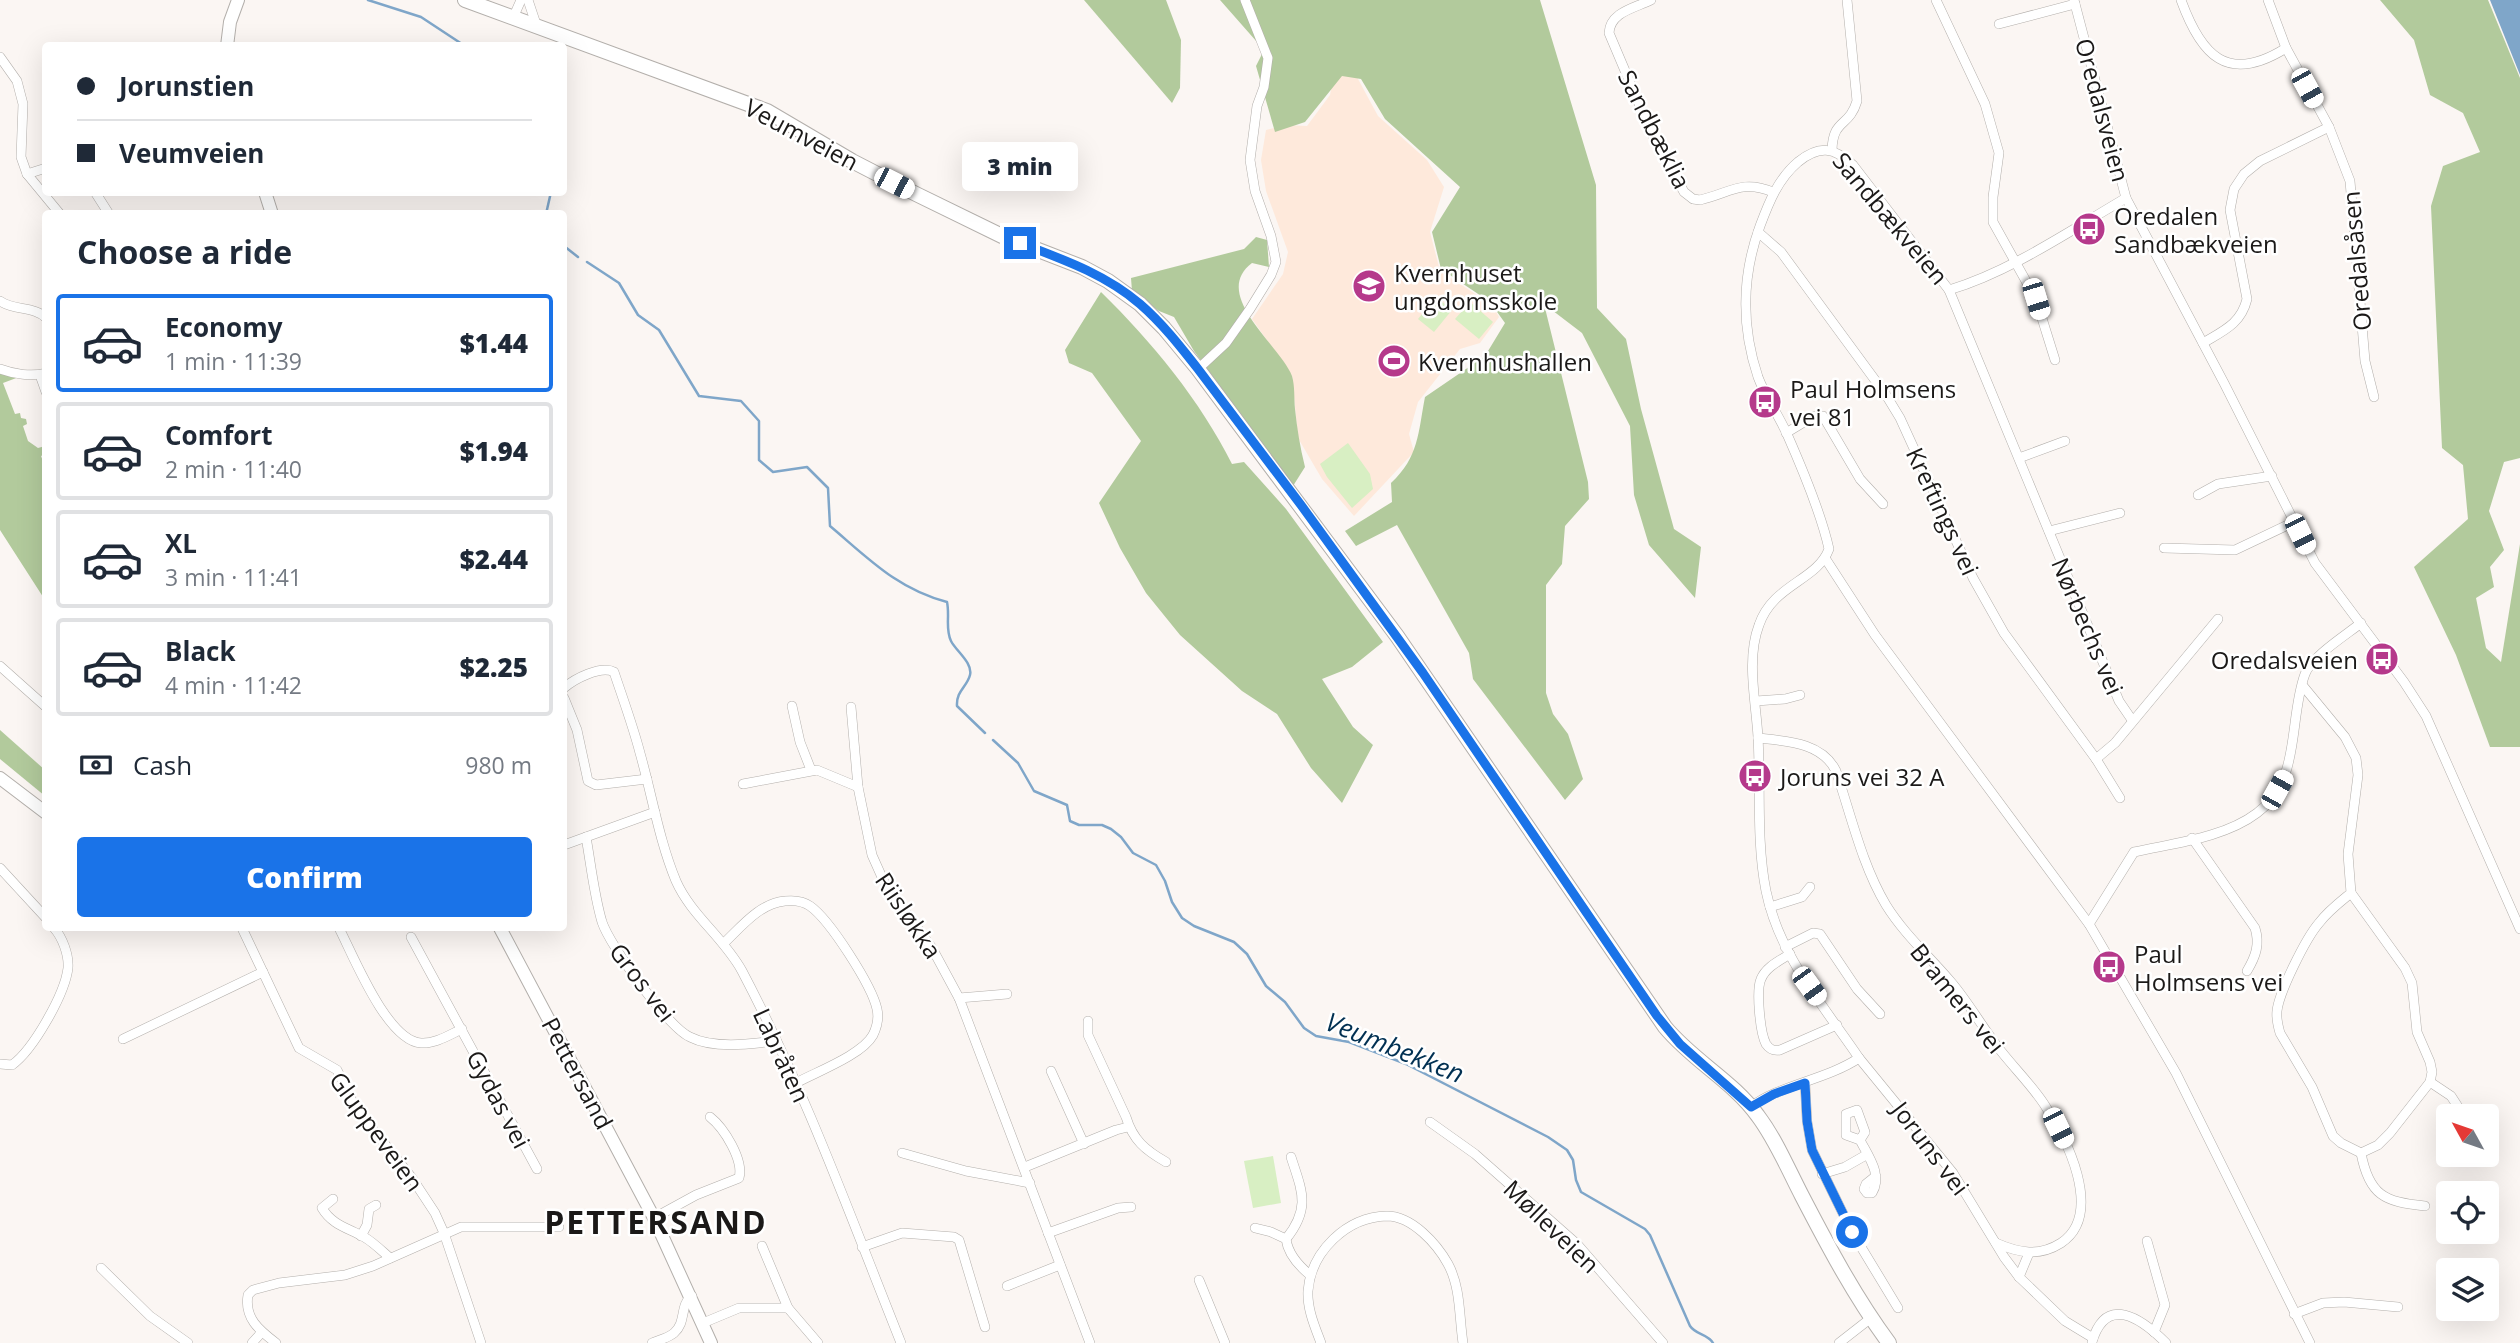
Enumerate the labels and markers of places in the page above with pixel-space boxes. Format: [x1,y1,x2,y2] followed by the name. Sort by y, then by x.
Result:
[2114,199,2278,260] place label: Oredalen Sandbækveien
[2070,210,2108,248] bus stop icon: Oredalen Sandbækveien
[1394,256,1557,317] place label: Kvernhuset ungdomsskole
[1350,267,1388,305] school or university icon: Kvernhuset ungdomsskole
[1375,342,1413,380] sports icon: Kvernhushallen
[1418,345,1592,378] place label: Kvernhushallen
[1790,372,1956,433] place label: Paul Holmsens vei 81
[1746,383,1784,421] bus stop icon: Paul Holmsens vei 81
[2363,640,2401,678] bus stop icon: Oredalsveien
[2211,643,2358,676] place label: Oredalsveien
[1736,757,1774,795] bus stop icon: Joruns vei 32 A
[1778,760,1945,793] place label: Joruns vei 32 A
[2134,937,2283,998] place label: Paul Holmsens vei
[2090,948,2128,986] bus stop icon: Paul Holmsens vei

